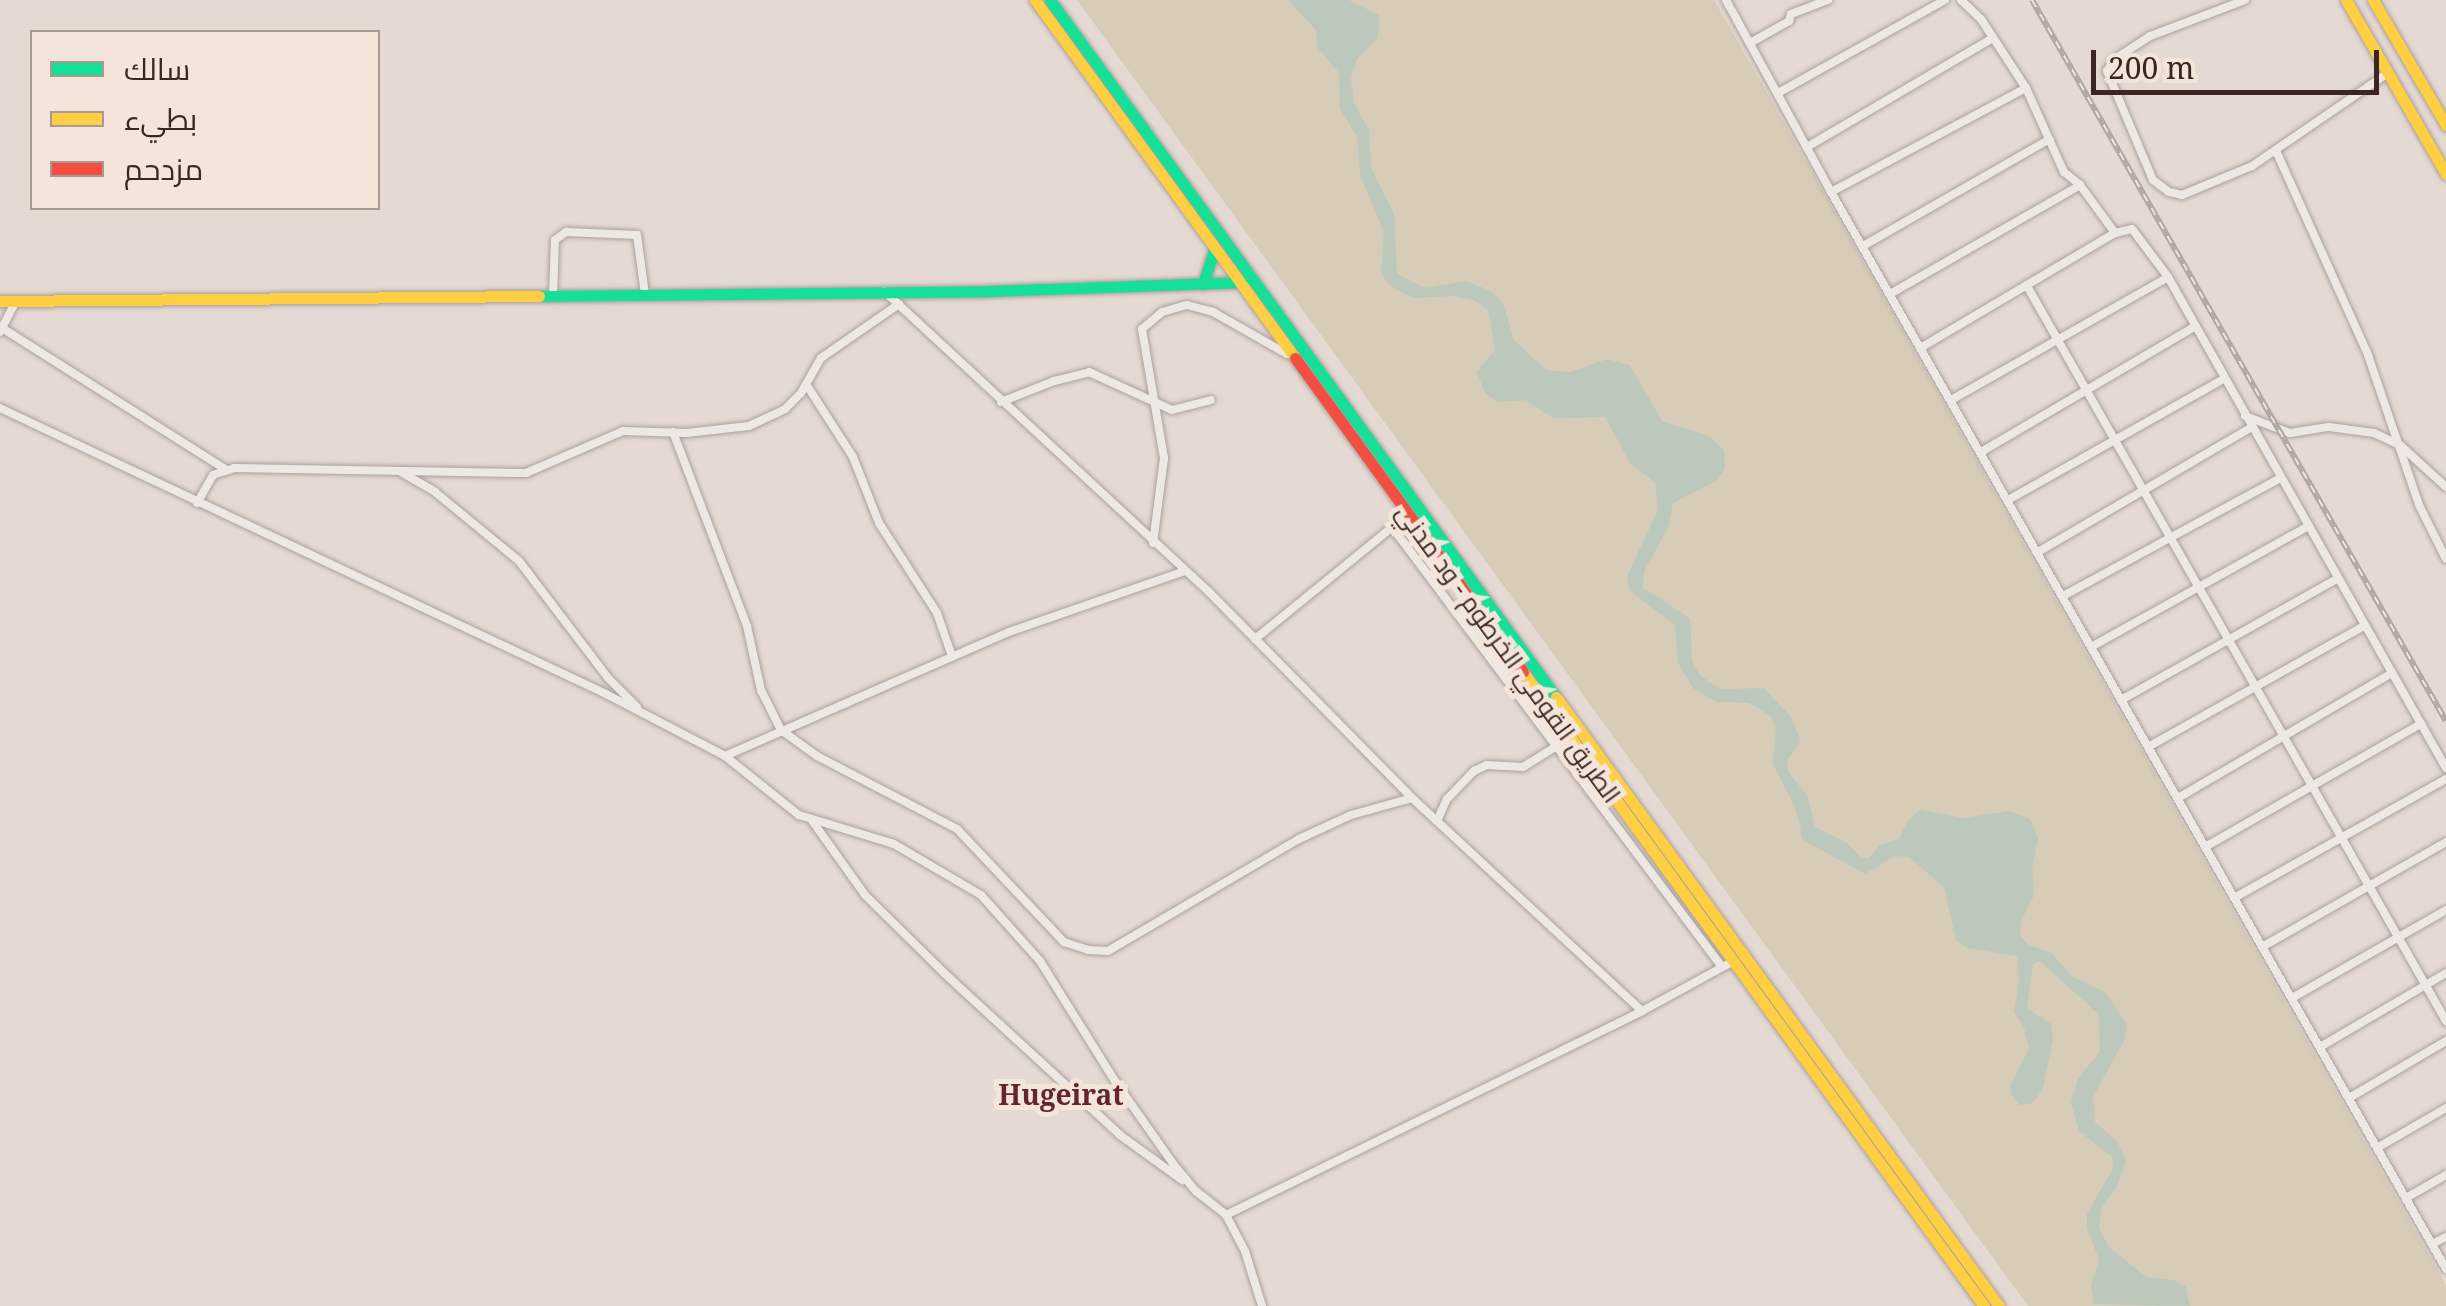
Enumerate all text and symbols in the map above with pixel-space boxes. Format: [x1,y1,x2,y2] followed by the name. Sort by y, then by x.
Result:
[30,30,380,210] legend
[2096,30,2384,92] scale bar
[2108,47,2194,88] text: 200 m
[124,48,190,89] text: سالك
[124,98,197,139] text: بطيء
[124,148,203,189] text: مزدحم
[1390,498,1628,808] street label: الطريق القومي الخرطوم - ود مدني
[998,1077,1124,1111] district label: Hugeirat

